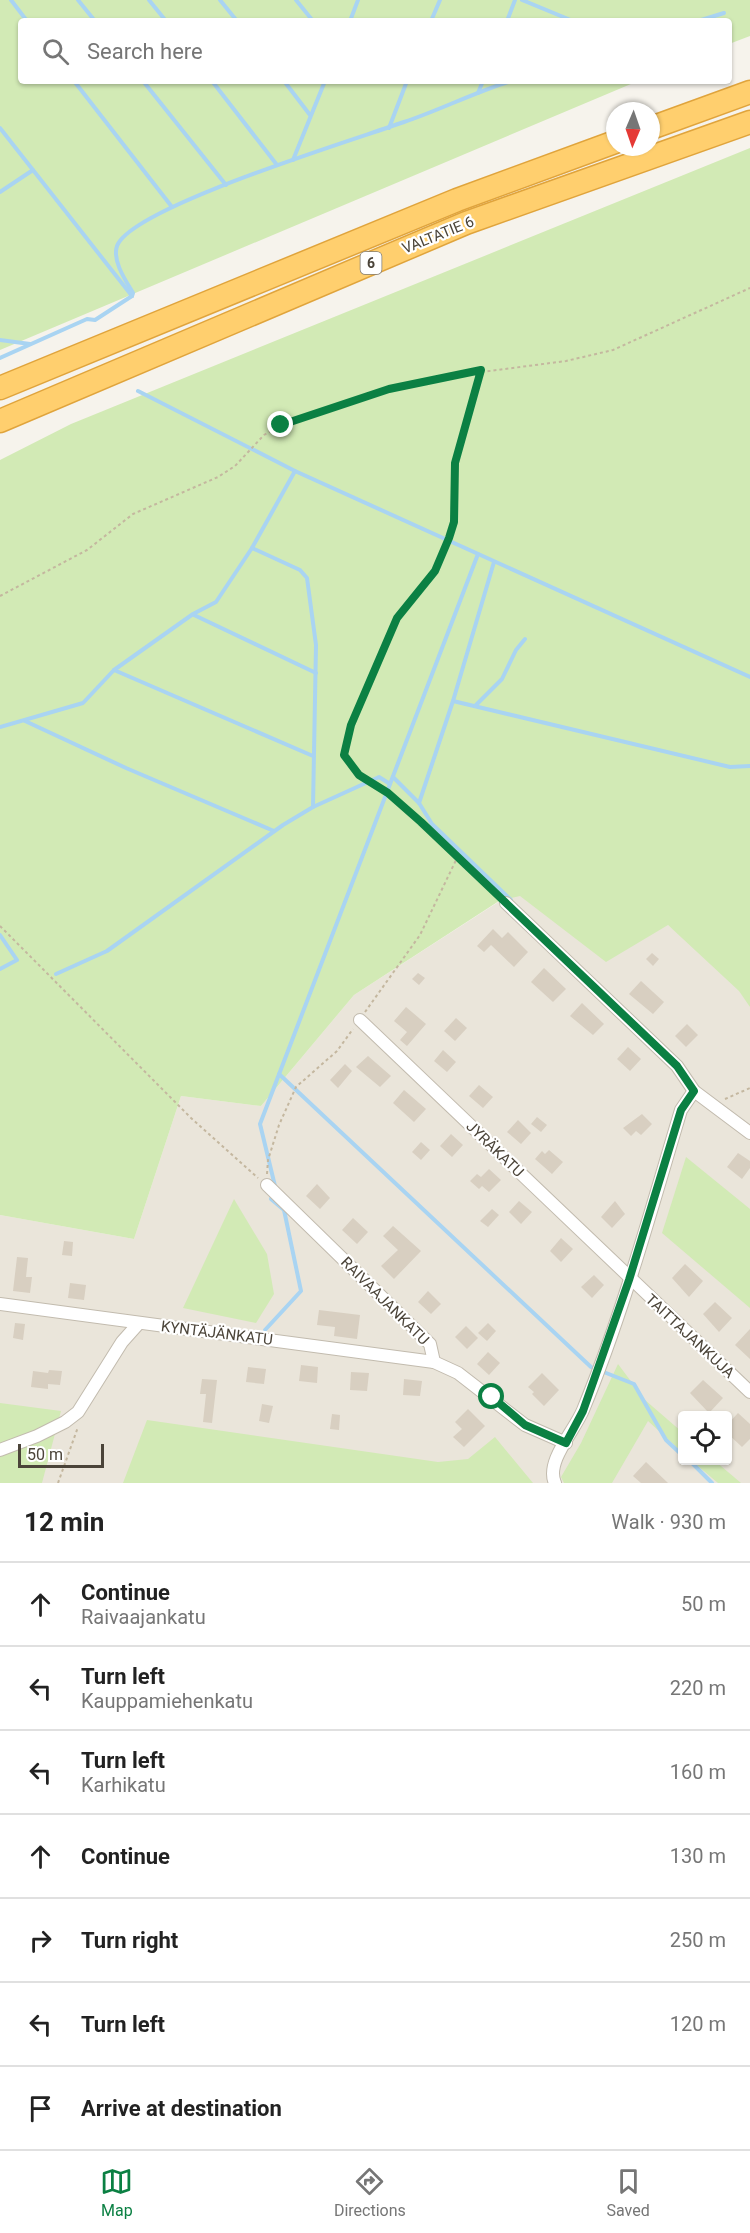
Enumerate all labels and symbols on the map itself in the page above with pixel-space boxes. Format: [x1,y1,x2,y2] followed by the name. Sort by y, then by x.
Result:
[606,102,660,156] north arrow
[399,212,477,258] street label: VALTATIE 6
[360,252,382,274] road number: 6
[267,411,293,437] route end
[462,1117,528,1181] street label: JYRÄKATU
[337,1253,433,1349] street label: RAIVAAJANKATU
[642,1290,738,1382] street label: TAITTAJANKUJA
[160,1317,274,1349] street label: KYNTÄJÄNKATU
[478,1383,504,1409] route start
[18,1441,104,1468] scale bar

